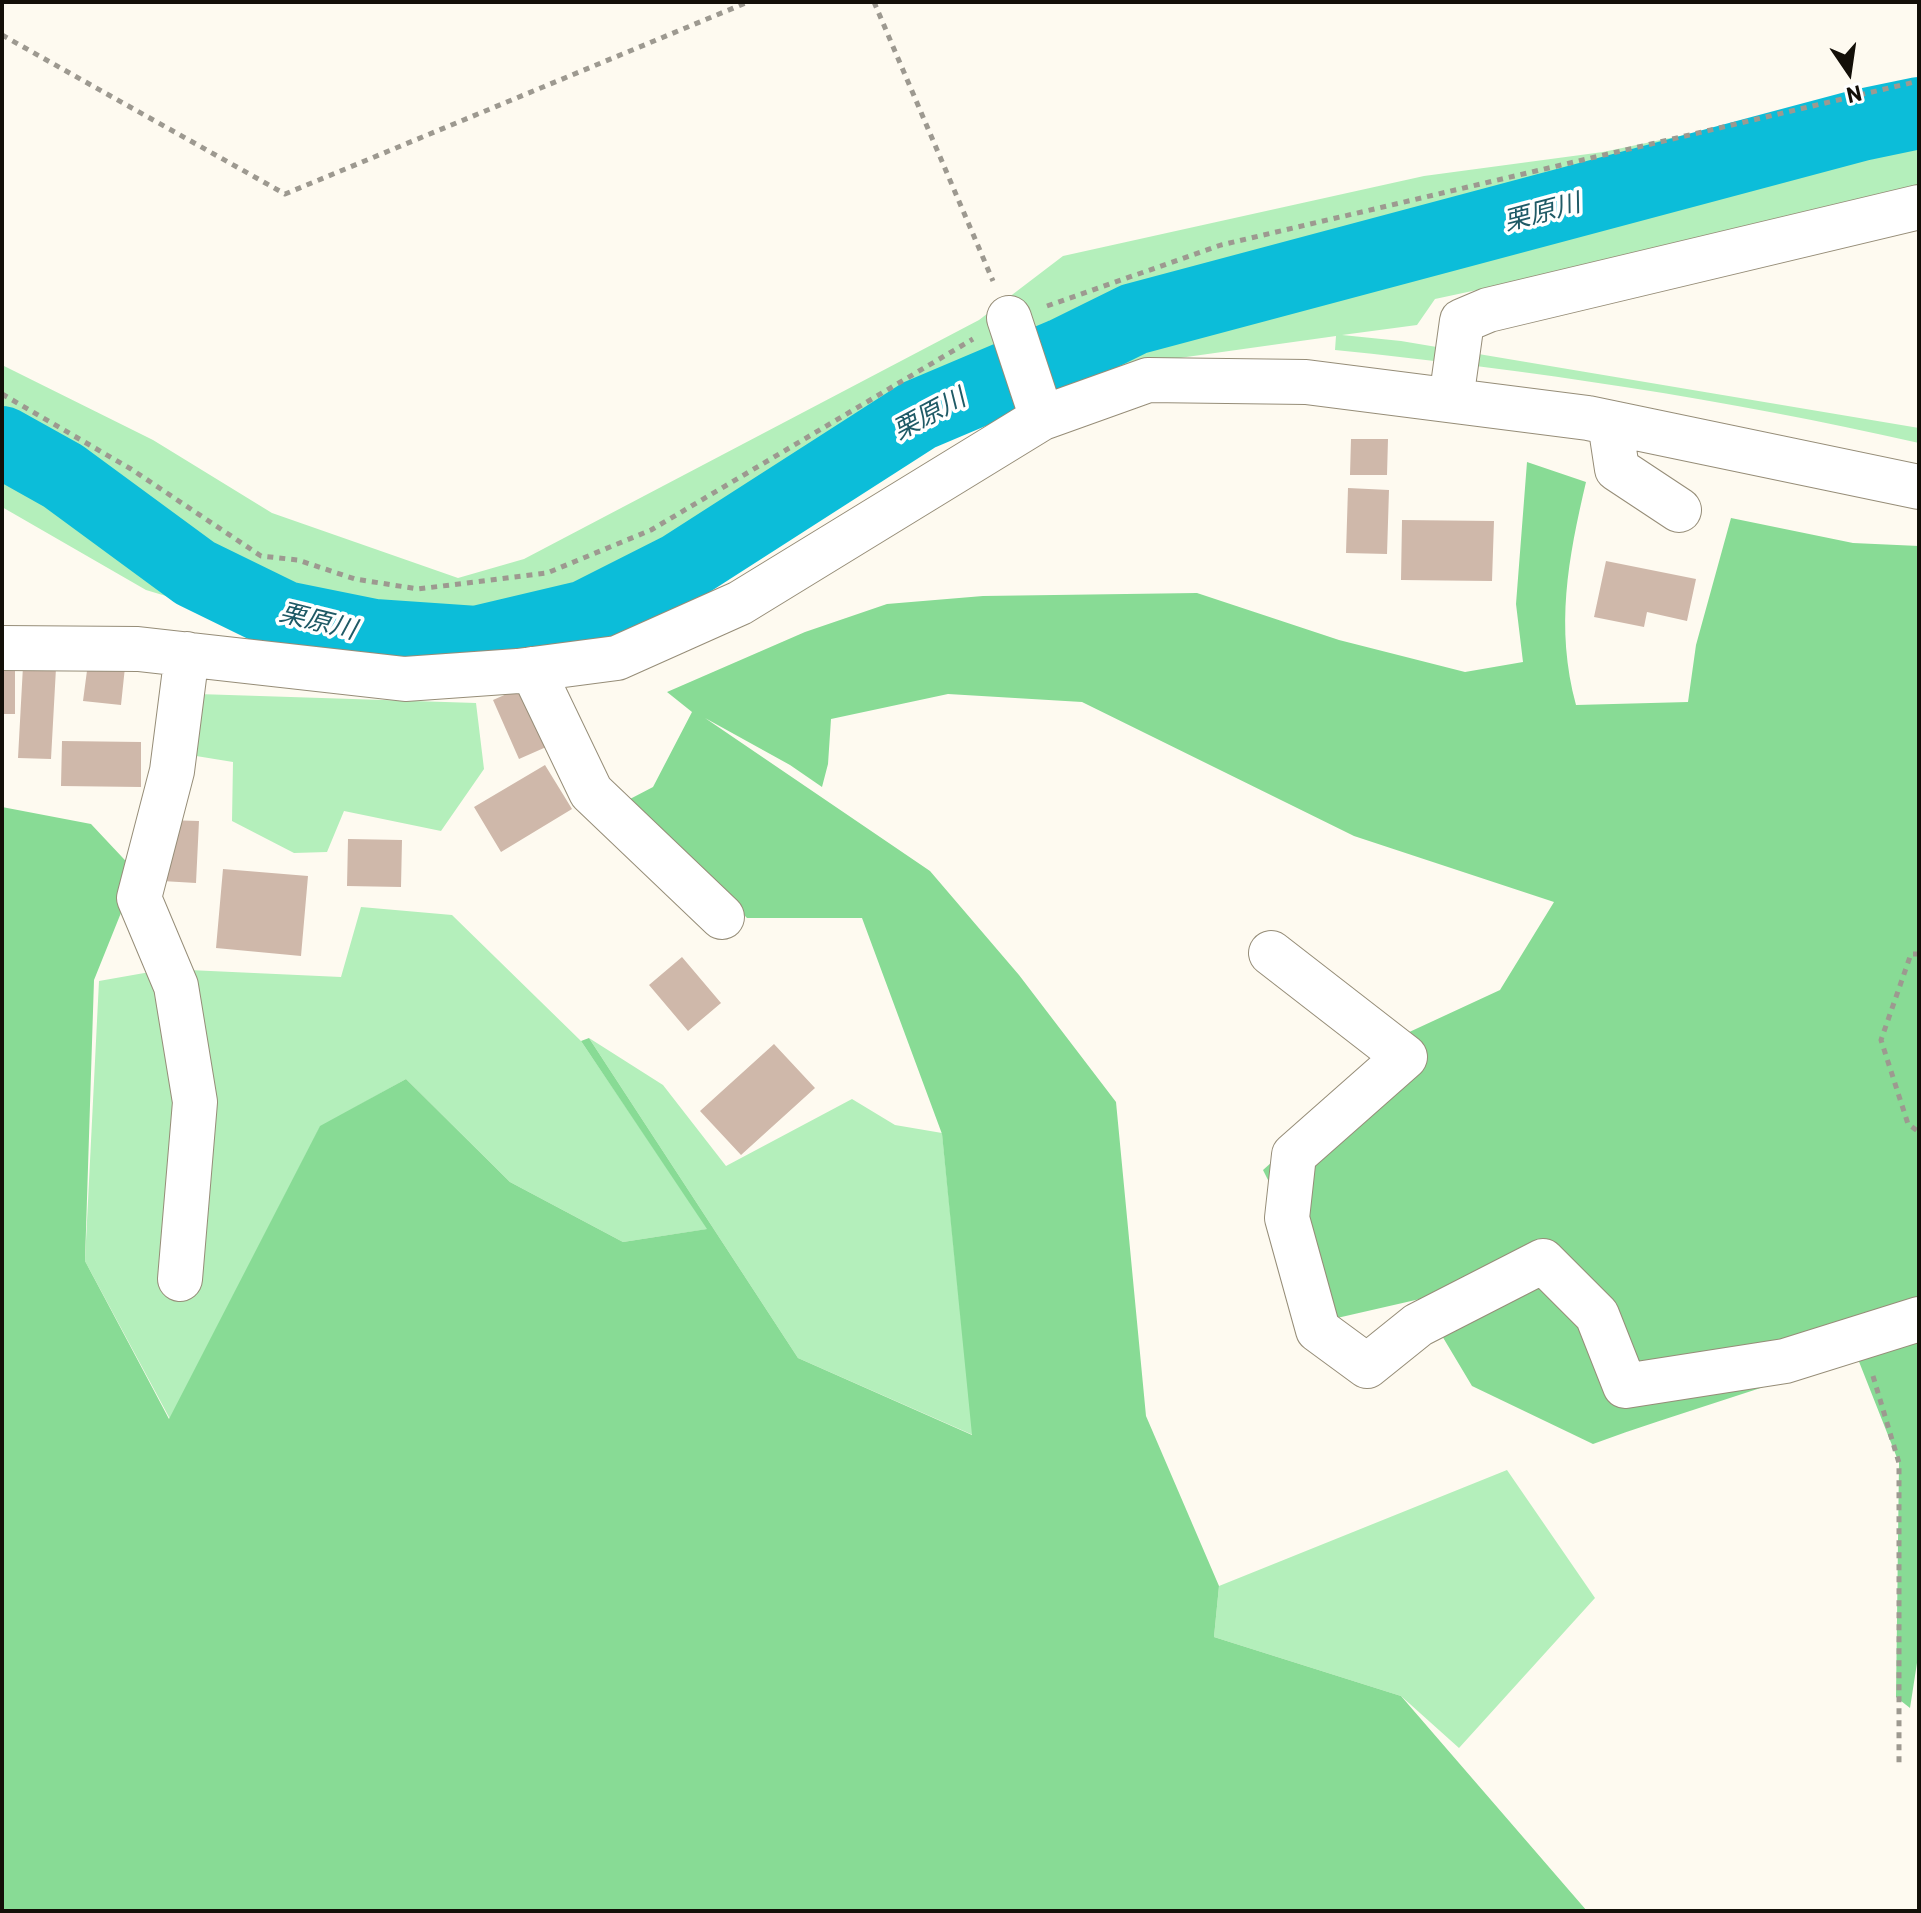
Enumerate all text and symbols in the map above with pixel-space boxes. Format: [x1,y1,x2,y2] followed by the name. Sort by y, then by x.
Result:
[1809,32,1889,112] north arrow
[1844,81,1864,110] text: N
[1500,187,1584,237] water label: 栗原川
[887,382,971,446] water label: 栗原川
[276,596,360,646] water label: 栗原川

